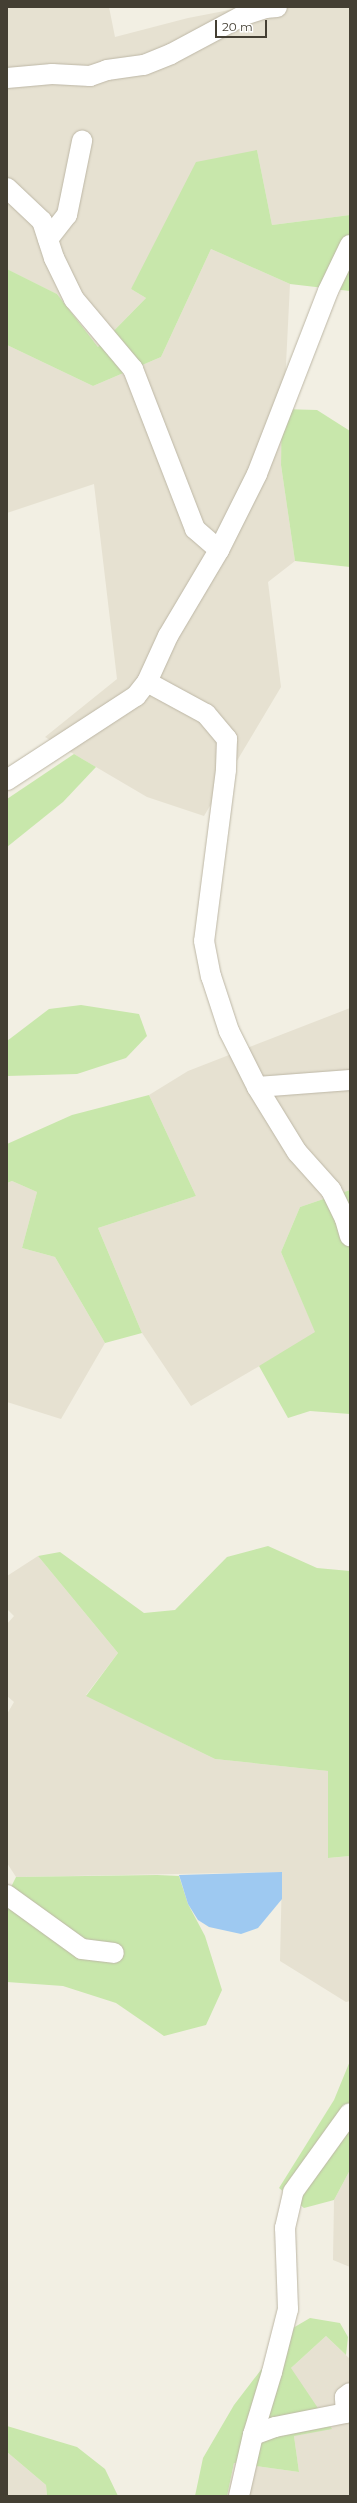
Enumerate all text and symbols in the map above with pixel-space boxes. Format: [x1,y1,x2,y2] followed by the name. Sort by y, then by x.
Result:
[217,12,269,38] scale bar
[222,19,253,34] text: 20 m

